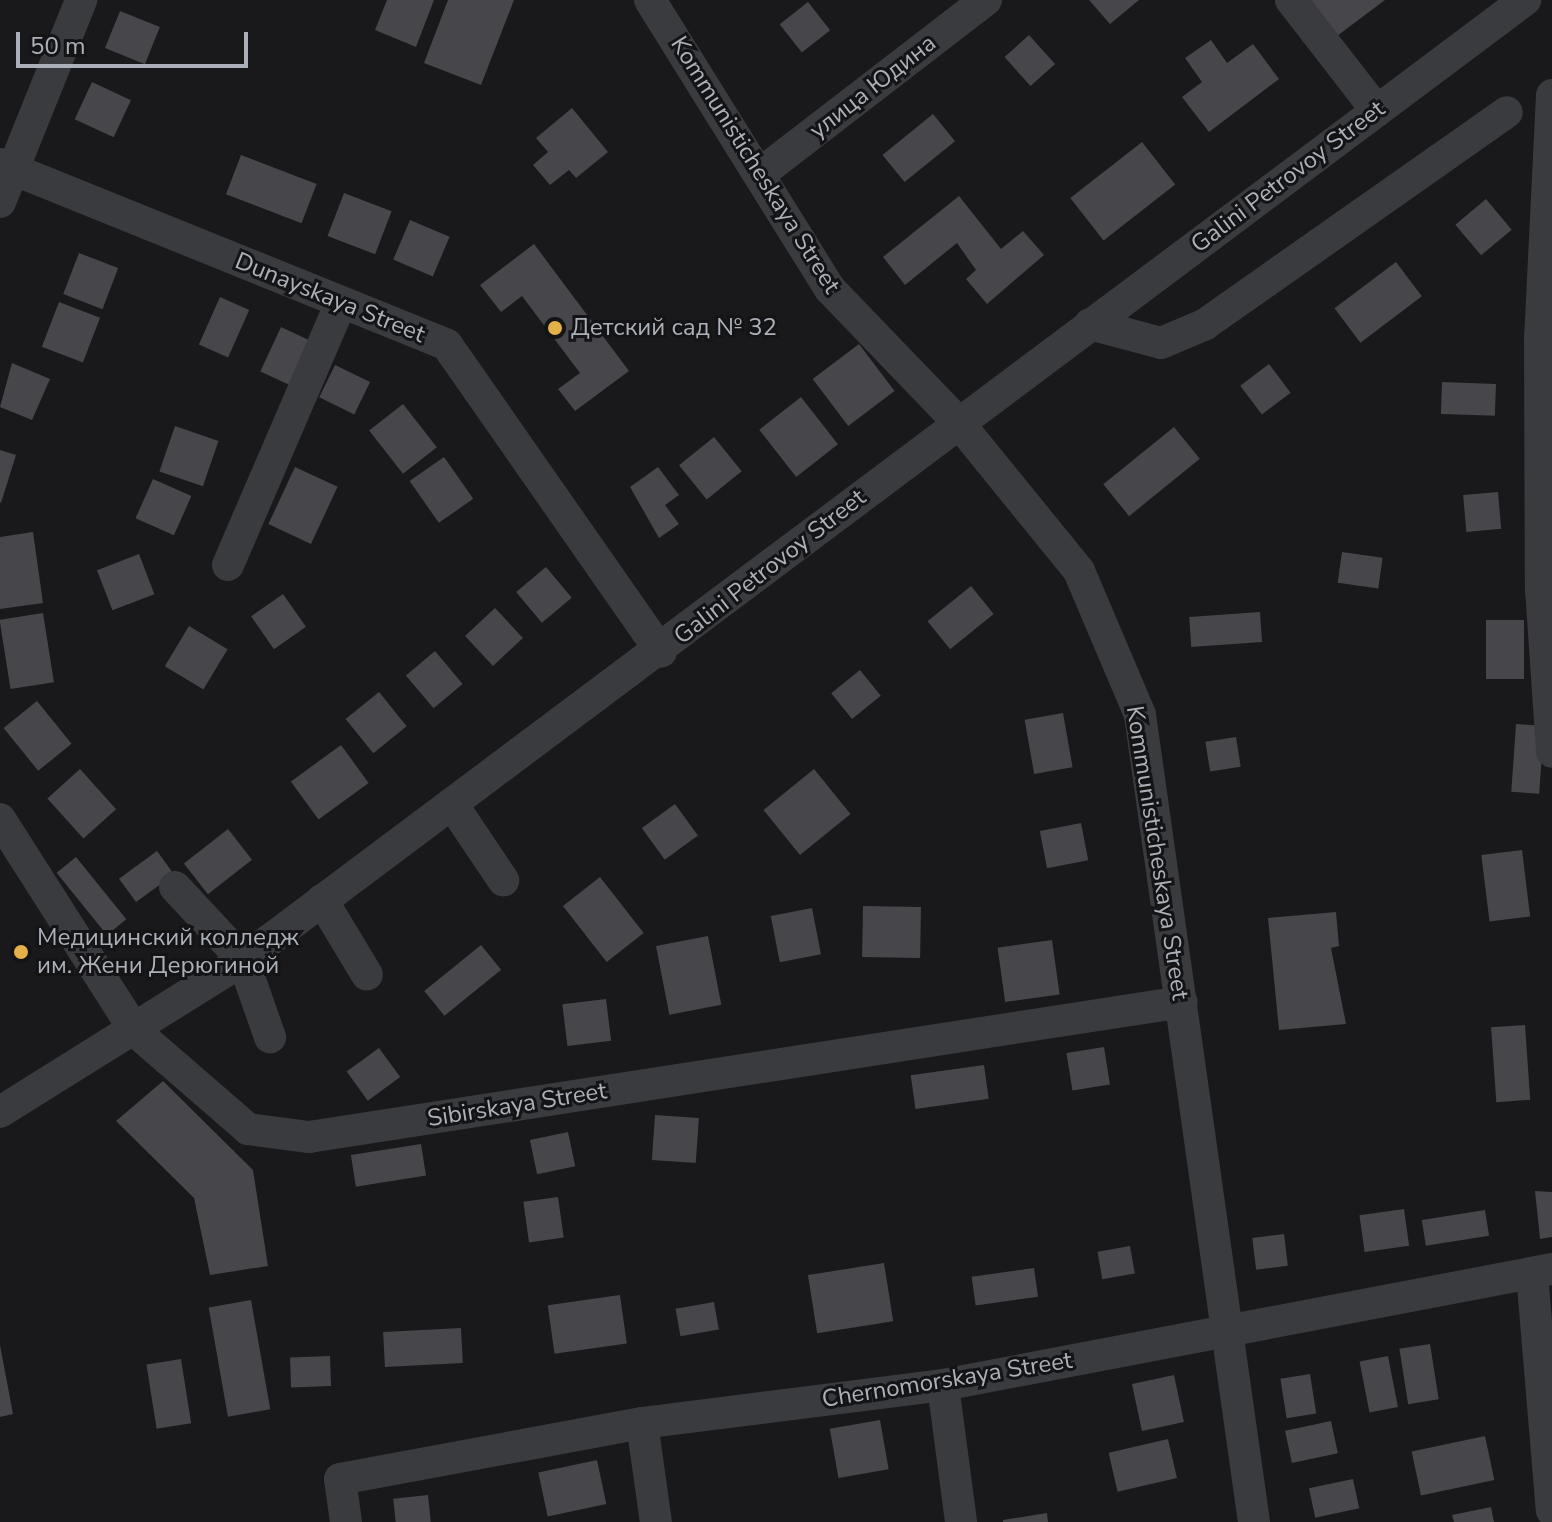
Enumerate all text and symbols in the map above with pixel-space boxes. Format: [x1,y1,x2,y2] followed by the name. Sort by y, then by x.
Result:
[20,16,252,66] scale bar
[804,29,942,145] street label: улица Юдина
[30,30,86,62] text: 50 m
[664,31,846,299] street label: Kommunisticheskaya Street
[1186,95,1390,259] street label: Galini Petrovoy Street
[231,247,429,349] street label: Dunayskaya Street
[571,314,777,342] place label: Детский сад № 32
[546,319,564,337] marker: Детский сад № 32
[669,483,871,651] street label: Galini Petrovoy Street
[1120,704,1194,1002] street label: Kommunisticheskaya Street
[37,924,299,980] place label: Медицинский колледж им. Жени Дерюгиной
[12,943,30,961] marker: Медицинский колледж им. Жени Дерюгиной
[425,1077,609,1133] street label: Sibirskaya Street
[820,1346,1074,1414] street label: Chernomorskaya Street

